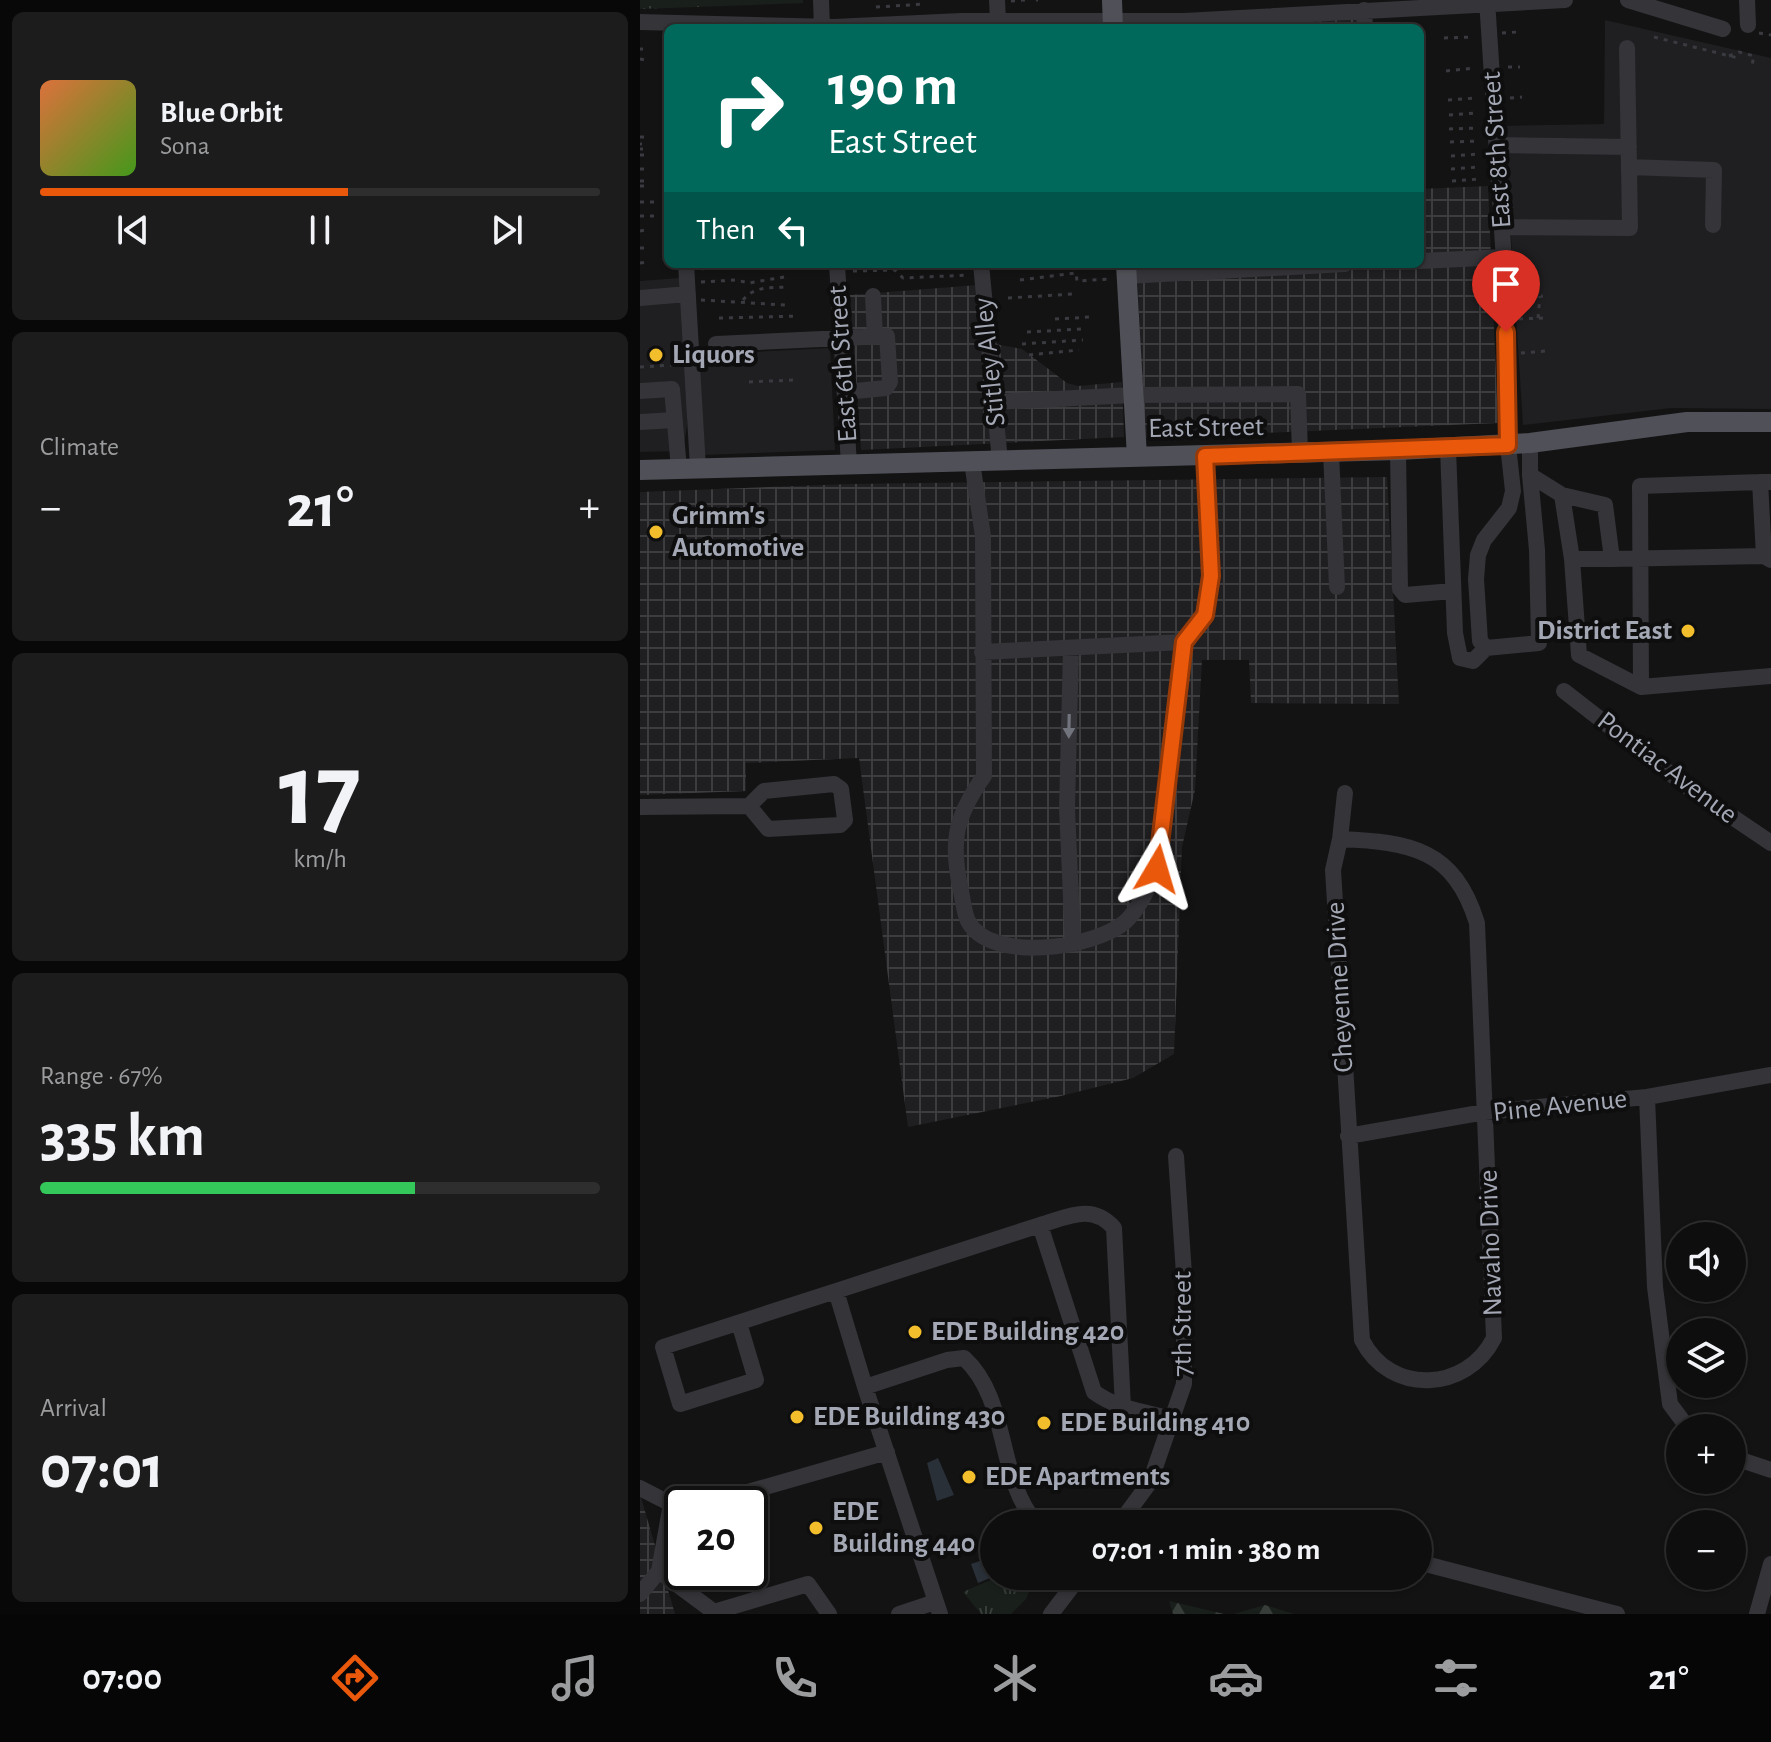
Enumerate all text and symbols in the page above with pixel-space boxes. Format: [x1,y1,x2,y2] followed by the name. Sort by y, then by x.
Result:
[696,56,800,160] icon: right
[828,59,958,115] text: 190 m
[1478,71,1516,229] street label: East 8th Street
[160,98,283,128] text: Blue Orbit
[828,124,977,160] text: East Street
[160,133,210,159] text: Sona
[111,208,155,252] icon: previous
[298,208,342,252] icon: pause
[485,208,529,252] icon: next
[771,208,815,252] icon: left
[696,215,755,245] text: Then
[1472,250,1540,332] pin
[1484,262,1528,306] icon: arrive
[824,285,862,443] street label: East 6th Street
[969,296,1011,428] street label: Stitley Alley
[672,341,755,369] place label: Liquors
[647,346,665,364] marker: Liquors
[1148,413,1264,443] street label: East Street
[40,434,119,460] text: Climate
[286,478,354,538] text: 21°
[40,486,61,530] text: −
[579,486,600,530] text: +
[672,502,804,562] place label: Grimm's Automotive
[647,523,665,541] marker: Grimm's Automotive
[1537,617,1673,645] place label: District East
[1679,622,1697,640] marker: District East
[1592,707,1742,829] street label: Pontiac Avenue
[1063,714,1076,739] one-way arrow
[279,740,361,844] text: 17
[1115,827,1199,911] position arrow
[293,846,347,872] text: km/h
[1322,901,1358,1073] street label: Cheyenne Drive
[40,1063,163,1089] text: Range · 67%
[1491,1085,1629,1127] street label: Pine Avenue
[40,1107,205,1167] text: 335 km
[1474,1169,1508,1317] street label: Navaho Drive
[1666,1222,1746,1590] map controls
[1666,1222,1746,1302] button: sound
[1169,1271,1197,1377] street label: 7th Street
[931,1318,1124,1346] place label: EDE Building 420
[1666,1318,1746,1398] button: layers
[906,1323,924,1341] marker: EDE Building 420
[40,1395,107,1421] text: Arrival
[813,1403,1005,1431] place label: EDE Building 430
[788,1408,806,1426] marker: EDE Building 430
[1060,1409,1250,1437] place label: EDE Building 410
[1035,1414,1053,1432] marker: EDE Building 410
[1666,1414,1746,1494] button: +
[40,1439,164,1499] text: 07:01
[985,1463,1170,1491] place label: EDE Apartments
[960,1468,978,1486] marker: EDE Apartments
[664,1486,768,1590] speed limit sign: 20
[832,1498,975,1558] place label: EDE Building 440
[1666,1510,1746,1590] button: −
[807,1519,825,1537] marker: EDE Building 440
[1091,1535,1321,1565] text: 07:01 · 1 min · 380 m
[327,1650,383,1706] icon: directions
[547,1650,603,1706] icon: music
[767,1650,823,1706] icon: phone
[987,1650,1043,1706] icon: climate
[1208,1650,1264,1706] icon: car
[1428,1650,1484,1706] icon: filters
[82,1660,162,1696] text: 07:00
[1648,1660,1689,1696] text: 21°

